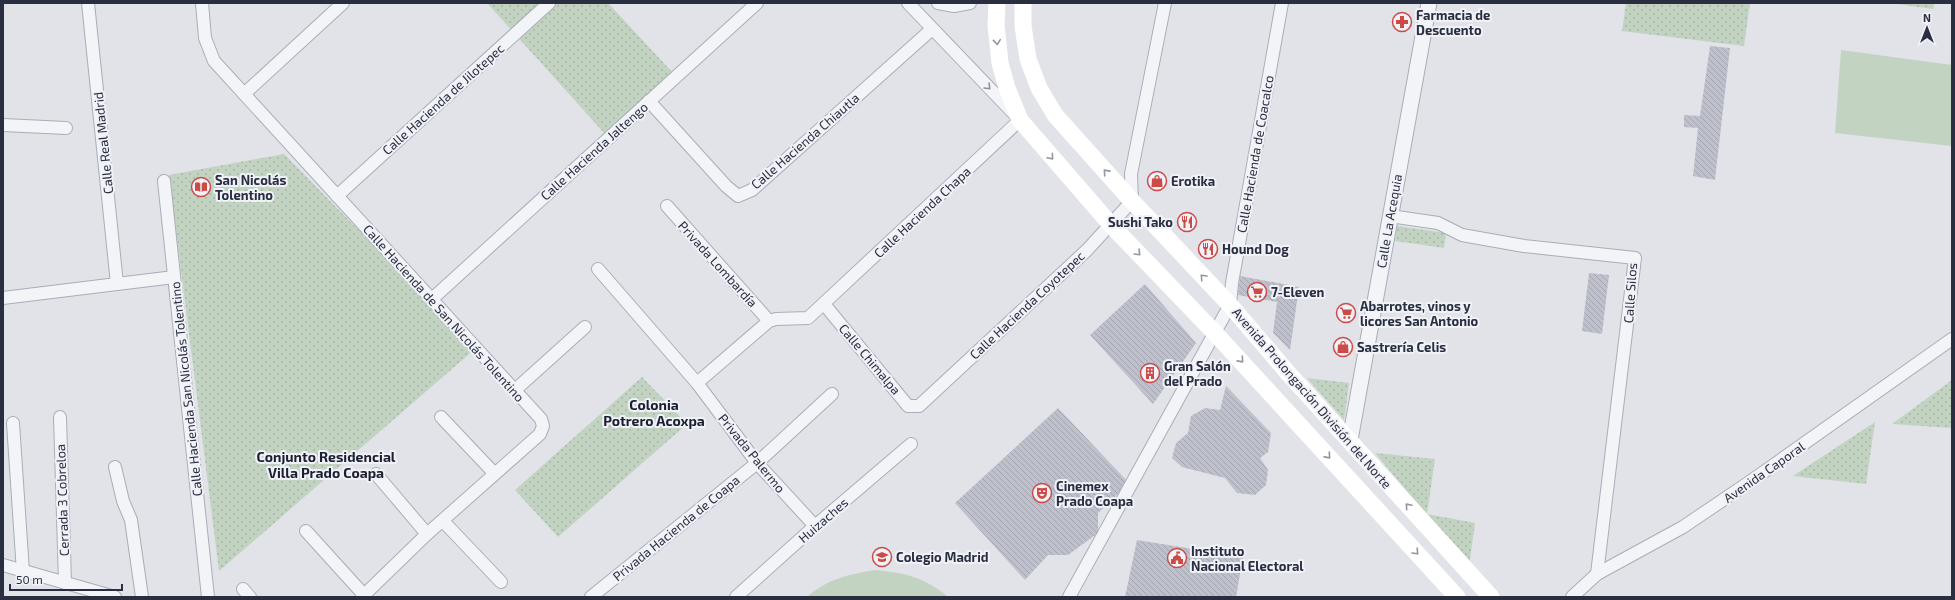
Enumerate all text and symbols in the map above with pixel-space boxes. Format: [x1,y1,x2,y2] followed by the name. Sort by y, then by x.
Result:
[1416,7,1490,38] place label: Farmacia de Descuento
[1907,8,1947,48] north arrow
[1391,11,1413,33] pharmacy icon: Farmacia de Descuento
[1923,11,1931,24] text: N
[992,39,1001,45] one-way arrow
[379,40,507,158] street label: Calle Hacienda de Jilotepec
[1233,74,1277,234] street label: Calle Hacienda de Coacalco
[983,82,991,90] one-way arrow
[748,90,862,192] street label: Calle Hacienda Chiautla
[90,91,116,195] street label: Calle Real Madrid
[537,99,651,203] street label: Calle Hacienda Jaltengo
[1047,152,1054,159] one-way arrow
[870,163,974,261] street label: Calle Hacienda Chapa
[1104,169,1111,177] one-way arrow
[1146,170,1168,192] shop icon: Erotika
[215,172,286,203] place label: San Nicolás Tolentino
[1171,173,1215,189] place label: Erotika
[1373,173,1405,269] street label: Calle La Acequia
[190,176,212,198] library icon: San Nicolás Tolentino
[1176,211,1198,233] restaurant icon: Sushi Tako
[1108,214,1173,230] place label: Sushi Tako
[675,218,761,310] street label: Privada Lombardía
[360,221,528,405] street label: Calle Hacienda de San Nicolás Tolentino
[1197,238,1219,260] restaurant icon: Hound Dog
[1222,241,1289,257] place label: Hound Dog
[966,248,1088,362] street label: Calle Hacienda Coyotepec
[1133,248,1141,256] one-way arrow
[1620,262,1640,324] street label: Calle Silos
[1201,274,1208,282] one-way arrow
[167,281,205,497] street label: Calle Hacienda San Nicolás Tolentino
[1246,281,1268,303] supermarket icon: 7-Eleven
[1271,284,1325,300] place label: 7-Eleven
[1360,298,1479,329] place label: Abarrotes, vinos y licores San Antonio
[1335,302,1357,324] supermarket icon: Abarrotes, vinos y licores San Antonio
[1229,304,1395,492] street label: Avenida Prolongación División del Norte
[836,320,904,398] street label: Calle Chimalpa
[1332,336,1354,358] shop icon: Sastrería Celis
[1357,339,1446,355] place label: Sastrería Celis
[1236,356,1243,363] one-way arrow
[1164,358,1231,389] place label: Gran Salón del Prado
[1139,362,1161,384] building icon: Gran Salón del Prado
[603,396,705,429] district label: Colonia Potrero Acoxpa
[715,410,789,496] street label: Privada Palermo
[1720,438,1808,506] street label: Avenida Caporal
[52,444,72,556] street label: Cerrada 3 Cobreloa
[257,448,396,481] district label: Conjunto Residencial Villa Prado Coapa
[1324,452,1331,459] one-way arrow
[609,472,743,584] street label: Privada Hacienda de Coapa
[1056,478,1133,509] place label: Cinemex Prado Coapa
[1031,482,1053,504] theatre icon: Cinemex Prado Coapa
[795,494,851,546] street label: Huizaches
[1405,503,1412,511] one-way arrow
[1191,543,1304,574] place label: Instituto Nacional Electoral
[871,546,893,568] school or university icon: Colegio Madrid
[1166,547,1188,569] public building icon: Instituto Nacional Electoral
[1411,547,1419,555] one-way arrow
[896,549,989,565] place label: Colegio Madrid
[10,566,122,592] scale bar
[16,572,43,586] text: 50 m

